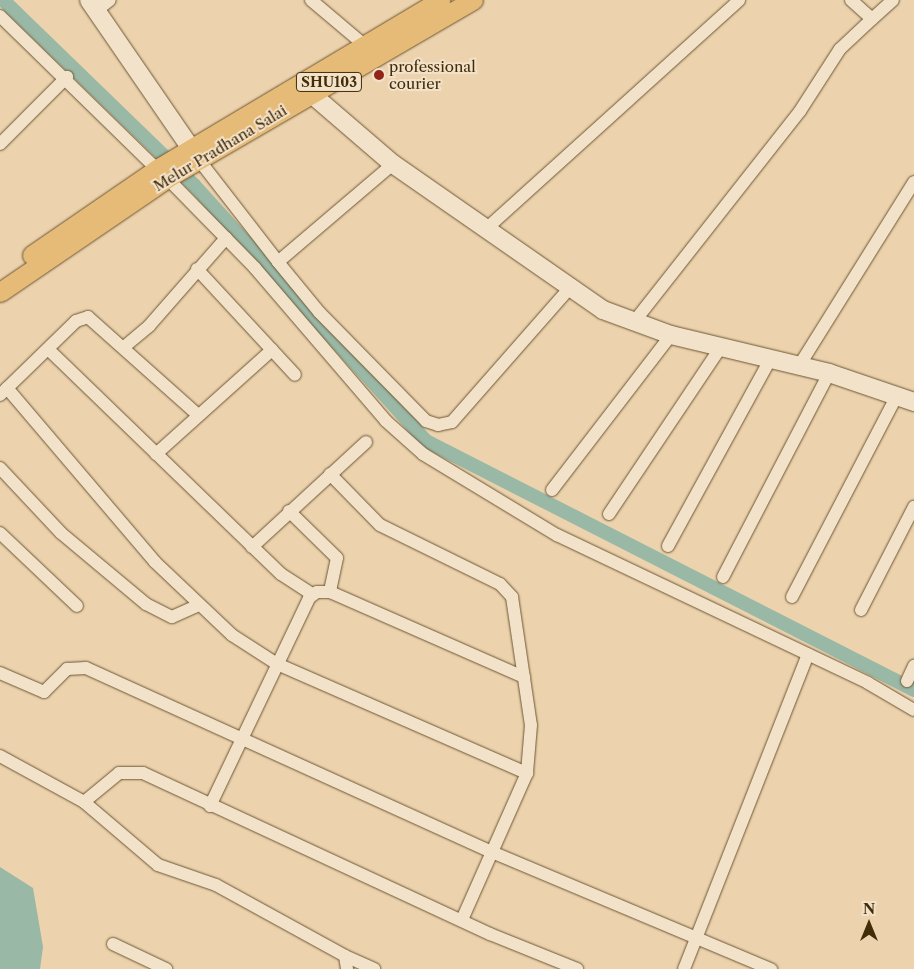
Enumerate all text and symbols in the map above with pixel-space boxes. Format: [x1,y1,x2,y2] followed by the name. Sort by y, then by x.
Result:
[389,57,476,92] place label: professional courier
[373,69,385,81] marker: professional courier
[295,70,363,94] road number: SHU103
[150,101,290,195] street label: Melur Pradhana Salai
[844,899,894,949] north arrow
[863,900,875,918] text: N

